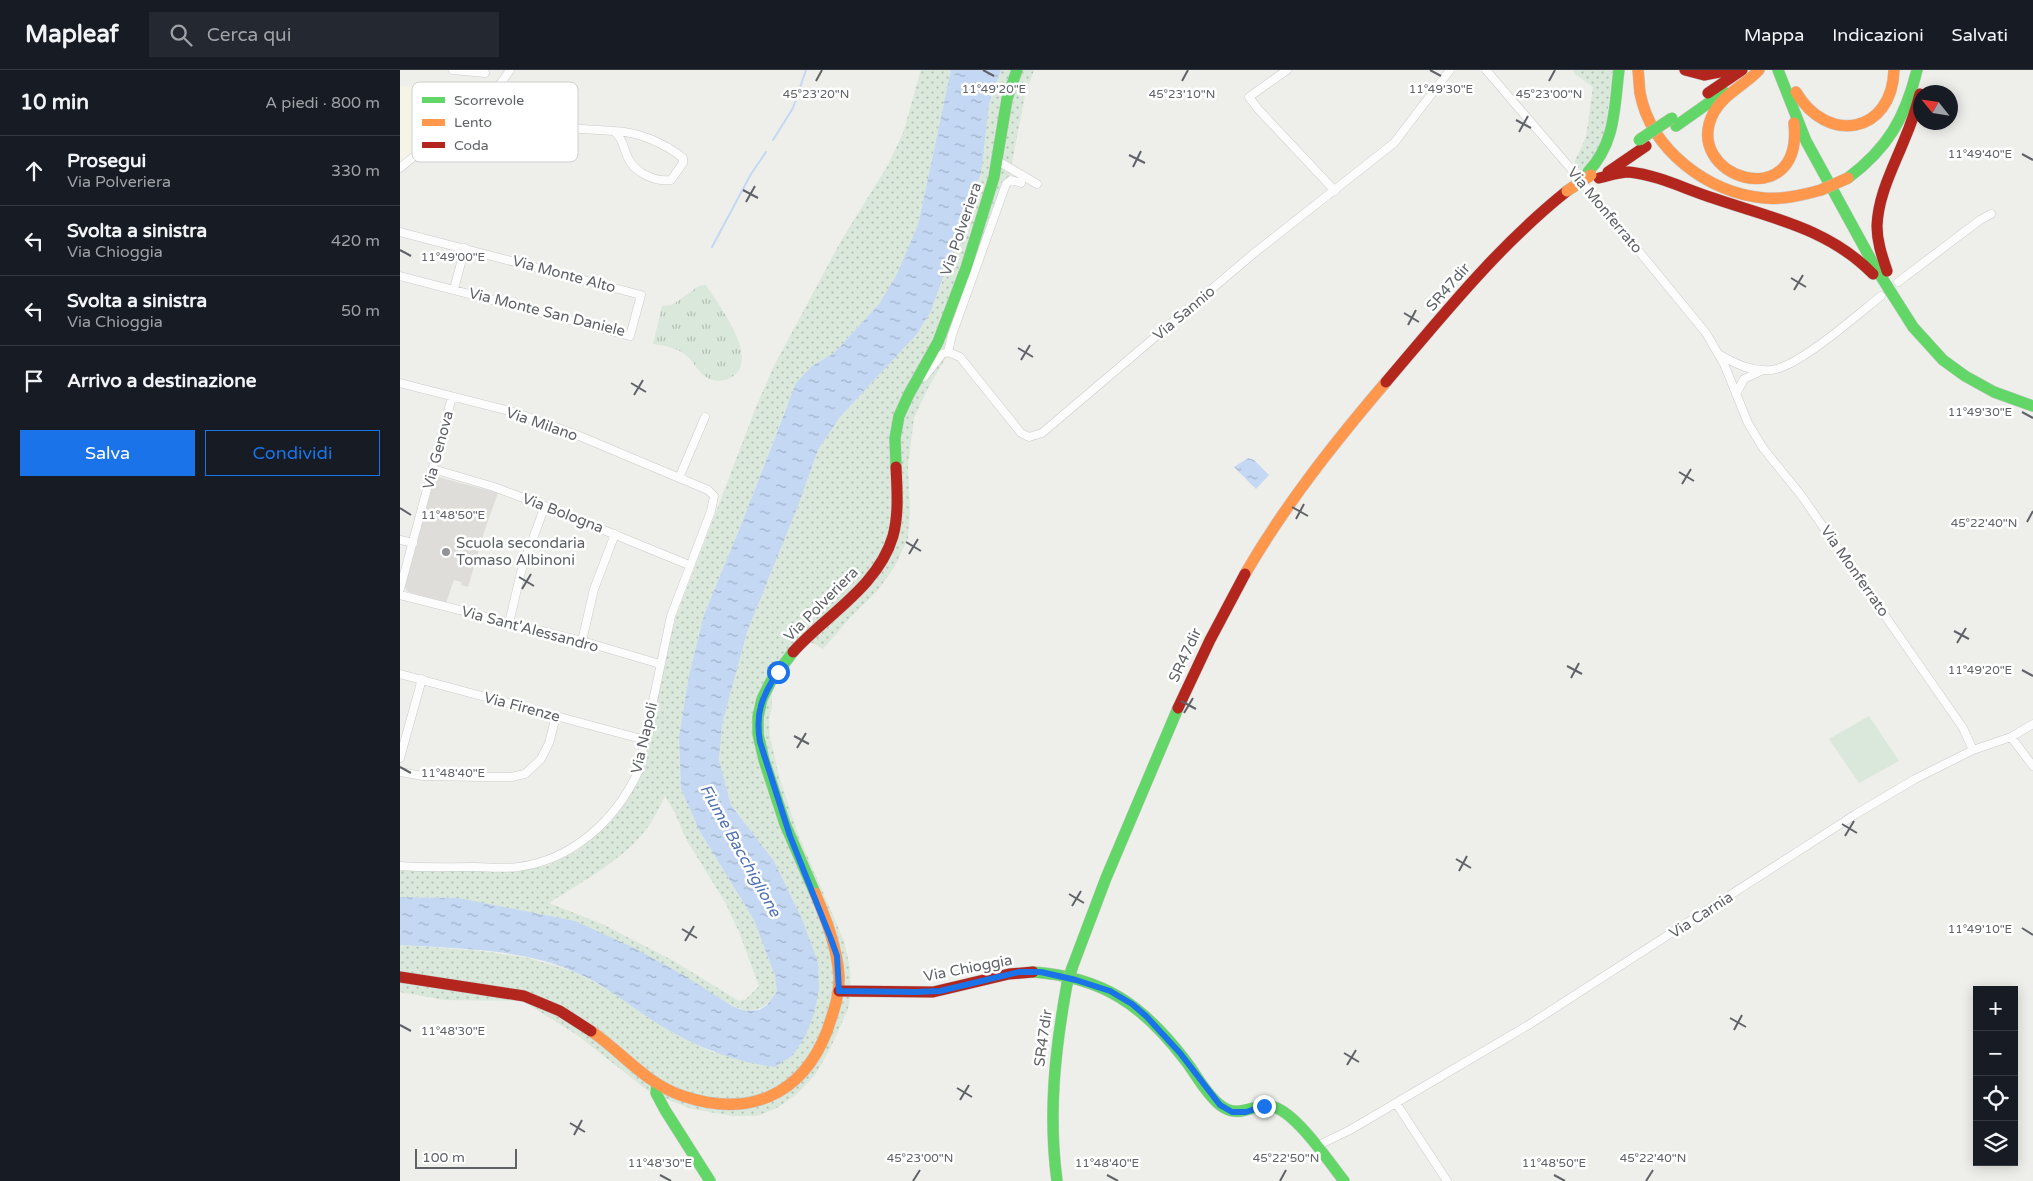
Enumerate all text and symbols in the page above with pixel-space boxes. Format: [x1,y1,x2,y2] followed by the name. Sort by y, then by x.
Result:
[149,12,499,57] search box
[25,20,119,49] text: Mapleaf
[167,21,195,49] icon: search
[207,24,291,46] text: Cerca qui
[1744,24,1804,46] text: Mappa
[1832,24,1924,46] text: Indicazioni
[1952,24,2008,46] text: Salvati
[412,82,578,162] legend
[962,82,1027,96] text: 11°49'20"E
[1409,82,1474,96] text: 11°49'30"E
[1913,85,1958,130] north arrow
[783,87,849,101] text: 45°23'20"N
[1149,87,1215,101] text: 45°23'10"N
[1516,87,1582,101] text: 45°23'00"N
[20,90,89,115] text: 10 min
[454,92,524,109] text: Scorrevole
[265,93,380,113] text: A piedi · 800 m
[454,114,492,131] text: Lento
[454,137,489,154] text: Coda
[1948,147,2013,161] text: 11°49'40"E
[67,150,146,172] text: Prosegui
[20,157,48,185] icon: ahead
[331,161,380,181] text: 330 m
[1564,163,1646,257] street label: Via Monferrato
[67,172,171,192] text: Via Polveriera
[937,180,985,278] street label: Via Polveriera
[67,220,207,242] text: Svolta a sinistra
[20,227,48,255] icon: left
[331,231,380,251] text: 420 m
[67,242,163,262] text: Via Chioggia
[421,250,486,264] text: 11°49'00"E
[510,252,618,296] street label: Via Monte Alto
[1422,259,1474,315] street label: SR47dir
[1149,282,1219,344] street label: Via Sannio
[467,284,627,340] street label: Via Monte San Daniele
[67,290,207,312] text: Svolta a sinistra
[20,297,48,325] icon: left
[341,301,380,321] text: 50 m
[67,312,163,332] text: Via Chioggia
[20,367,48,395] icon: arrive
[67,370,257,392] text: Arrivo a destinazione
[504,403,580,445] street label: Via Milano
[1948,405,2013,419] text: 11°49'30"E
[419,409,457,491] street label: Via Genova
[20,430,195,476] button: Salva
[205,430,380,476] button: Condividi
[520,489,606,537] street label: Via Bologna
[421,508,486,522] text: 11°48'50"E
[1951,516,2017,530] text: 45°22'40"N
[1817,522,1893,620] street label: Via Monferrato
[456,534,585,569] place label: Scuola secondaria Tomaso Albinoni
[440,546,452,558] marker: Scuola secondaria Tomaso Albinoni
[780,563,862,645] street label: Via Polveriera
[459,602,601,656] street label: Via Sant'Alessandro
[1165,625,1205,685] street label: SR47dir
[767,661,790,684] route start
[1948,663,2013,677] text: 11°49'20"E
[482,688,562,726] street label: Via Firenze
[627,700,661,776] street label: Via Napoli
[421,766,486,780] text: 11°48'40"E
[695,781,785,921] water label: Fiume Bacchiglione
[1666,888,1736,942] street label: Via Carnia
[1948,922,2013,936] text: 11°49'10"E
[922,951,1014,985] street label: Via Chioggia
[1973,986,2018,1166] map controls
[1973,986,2018,1031] button: +
[1030,1008,1056,1068] street label: SR47dir
[421,1024,486,1038] text: 11°48'30"E
[1973,1031,2018,1076] button: −
[1973,1076,2018,1121] button: locate
[1253,1095,1276,1118] route end
[1973,1121,2018,1166] button: layers
[415,1146,518,1169] scale bar
[422,1149,465,1166] text: 100 m
[887,1151,953,1165] text: 45°23'00"N
[1253,1151,1319,1165] text: 45°22'50"N
[1620,1151,1686,1165] text: 45°22'40"N
[628,1156,693,1170] text: 11°48'30"E
[1075,1156,1140,1170] text: 11°48'40"E
[1522,1156,1587,1170] text: 11°48'50"E

